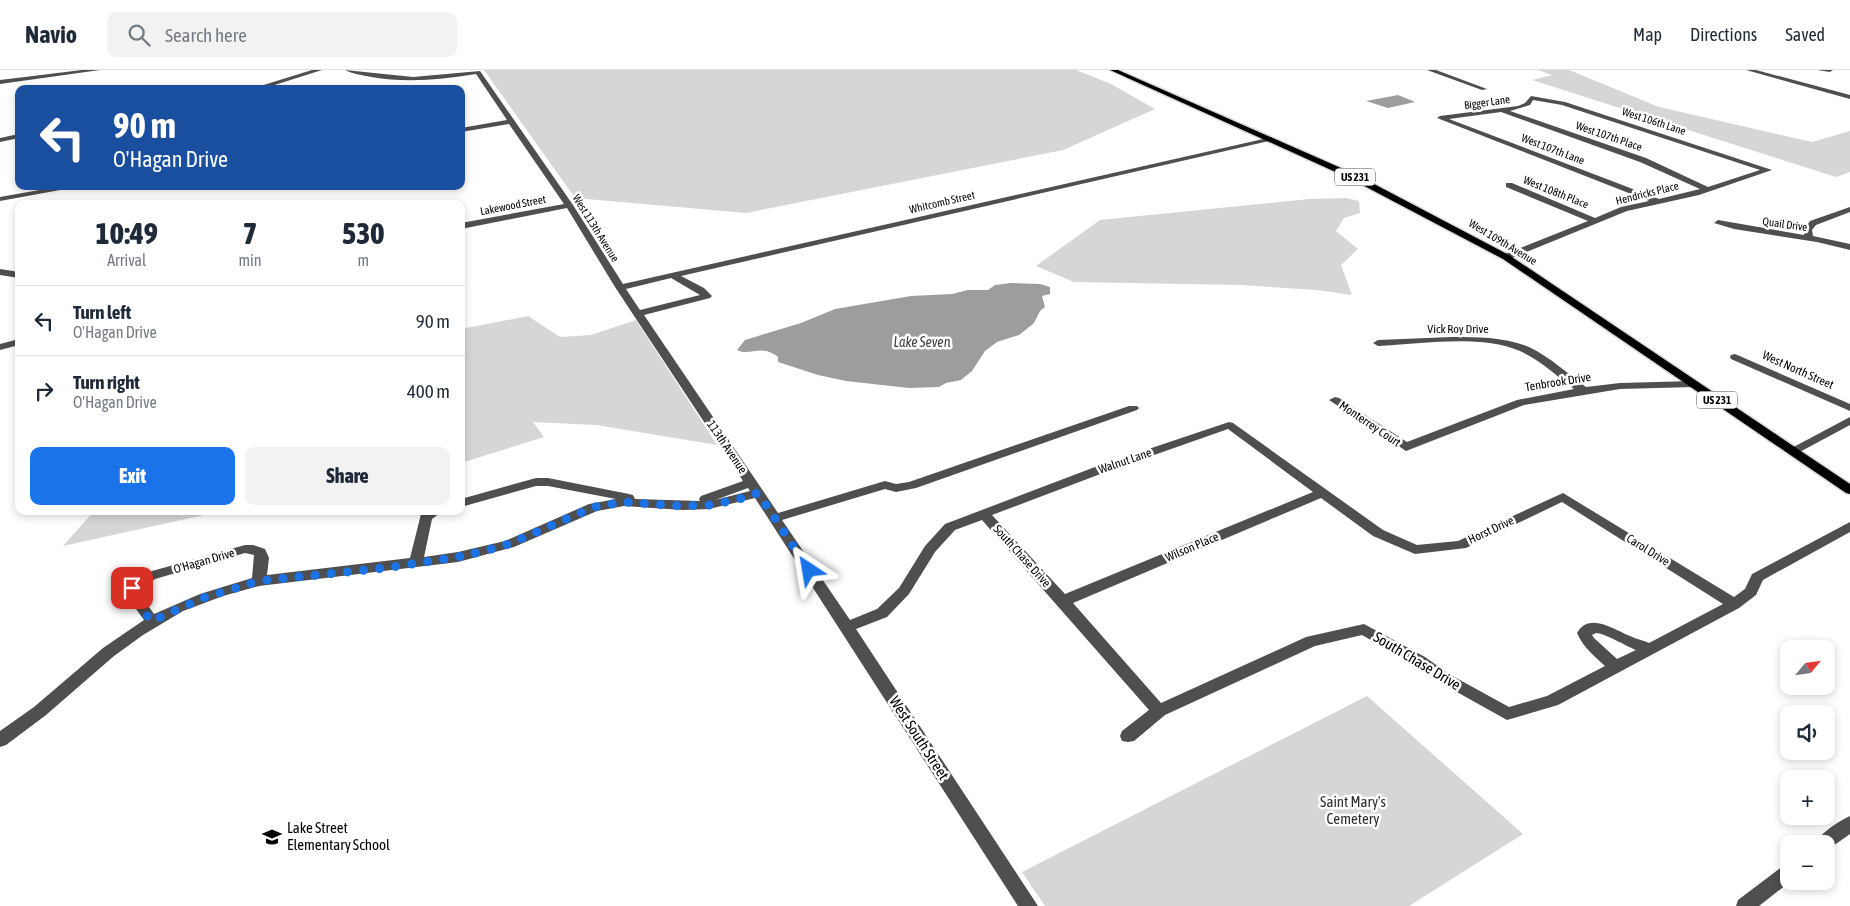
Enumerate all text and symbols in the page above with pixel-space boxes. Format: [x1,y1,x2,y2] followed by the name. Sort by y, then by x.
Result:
[107,12,457,57] search box
[25,21,77,48] text: Navio
[125,21,153,49] icon: search
[165,24,247,46] text: Search here
[1633,24,1662,45] text: Map
[1690,24,1757,45] text: Directions
[1785,24,1825,45] text: Saved
[1463,93,1511,111] street label: Bigger Lane
[30,105,95,170] icon: left
[113,105,176,145] text: 90 m
[1621,105,1687,137] street label: West 106th Lane
[1574,119,1644,153] street label: West 107th Place
[1520,131,1586,167] street label: West 107th Lane
[113,146,228,172] text: O'Hagan Drive
[1335,168,1375,185] road number: US 231
[1522,173,1590,211] street label: West 108th Place
[1614,179,1680,207] street label: Hendricks Place
[908,189,976,215] street label: Whitcomb Street
[570,192,622,264] street label: West 113th Avenue
[479,193,547,217] street label: Lakewood Street
[1762,215,1808,233] street label: Quail Drive
[96,216,158,250] text: 10:49
[243,216,257,250] text: 7
[342,216,384,250] text: 530
[1467,217,1539,267] street label: West 109th Avenue
[107,251,146,269] text: Arrival
[239,251,262,269] text: min
[357,251,369,269] text: m
[73,301,131,323] text: Turn left
[30,307,58,335] icon: left
[416,310,450,332] text: 90 m
[1427,322,1489,336] street label: Vick Roy Drive
[73,323,157,341] text: O'Hagan Drive
[894,334,951,350] water label: Lake Seven
[1760,348,1836,392] street label: West North Street
[1524,370,1592,394] street label: Tenbrook Drive
[73,371,140,393] text: Turn right
[30,377,58,405] icon: right
[407,380,450,402] text: 400 m
[1697,392,1737,408] road number: US 231
[73,393,157,411] text: O'Hagan Drive
[1337,398,1404,450] street label: Monterrey Court
[704,418,750,476] street label: 113th Avenue
[1097,445,1153,477] street label: Walnut Lane
[30,447,235,505] button: Exit
[245,447,450,505] button: Share
[1466,513,1516,547] street label: Horst Drive
[990,522,1054,590] street label: South Chase Drive
[1163,530,1221,564] street label: Wilson Place
[1624,531,1672,569] street label: Carol Drive
[782,543,834,595] position arrow
[172,546,236,576] street label: O'Hagan Drive
[111,567,153,609] pin
[118,574,146,602] icon: arrive
[1371,628,1464,693] street label: South Chase Drive
[1780,640,1835,695] north arrow
[1780,640,1835,890] map controls
[886,693,953,783] street label: West South Street
[1780,705,1835,760] button: sound
[1780,770,1835,825] button: +
[1320,793,1386,827] park label: Saint Mary's Cemetery
[287,819,390,853] place label: Lake Street Elementary School
[261,826,283,848] school or university icon: Lake Street Elementary School
[1780,835,1835,890] button: −

